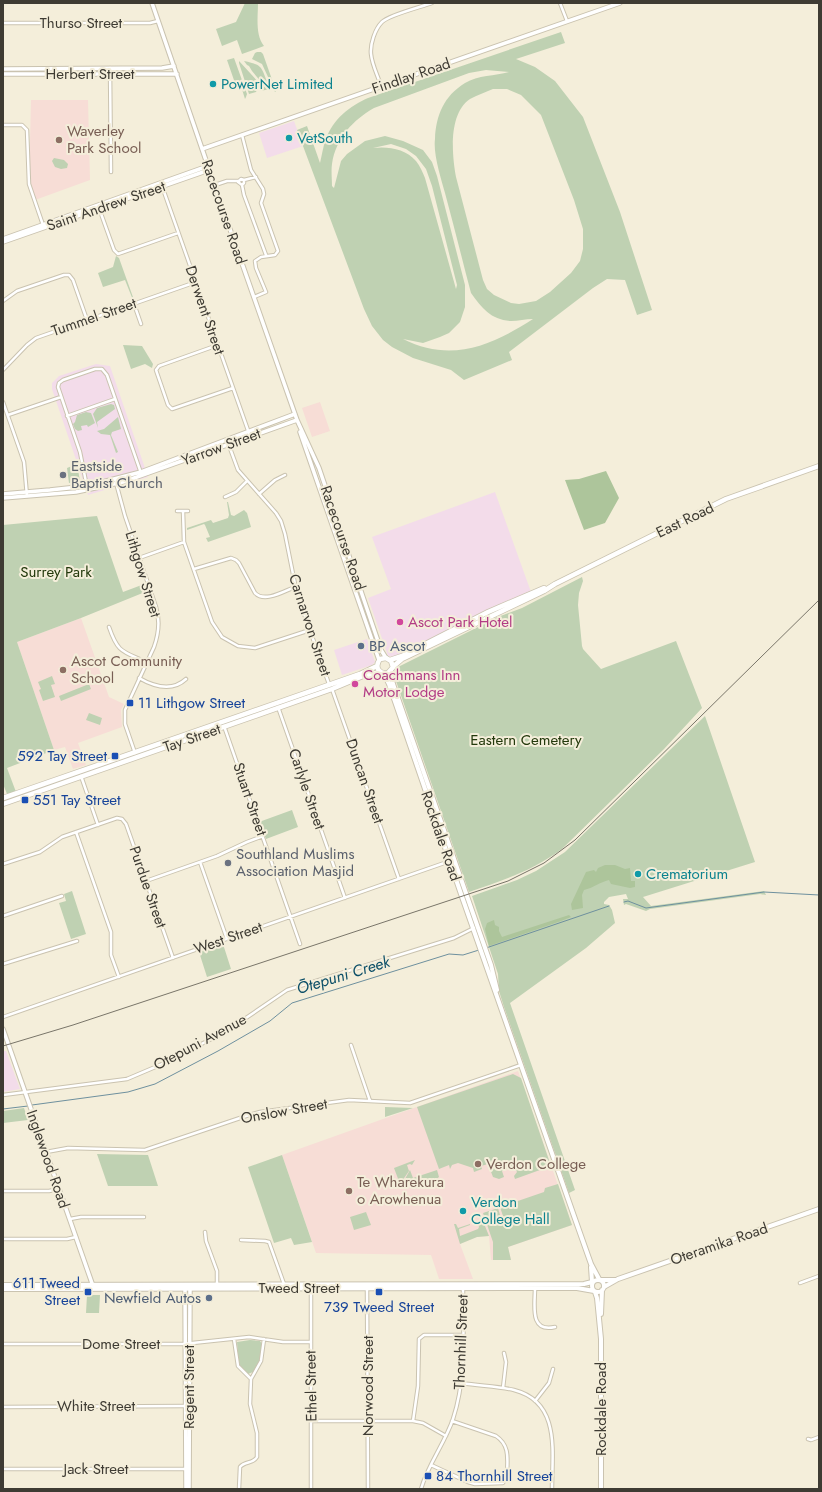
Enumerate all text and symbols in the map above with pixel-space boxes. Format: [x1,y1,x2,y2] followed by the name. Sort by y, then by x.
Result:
[40,12,123,34] street label: Thurso Street
[369,52,453,100] street label: Findlay Road
[46,63,135,85] street label: Herbert Street
[221,73,333,95] place label: PowerNet Limited
[208,79,218,89] marker: PowerNet Limited
[67,120,141,159] place label: Waverley Park School
[297,127,353,149] place label: VetSouth
[284,133,294,143] marker: VetSouth
[54,135,64,145] marker: Waverley Park School
[196,157,252,267] street label: Racecourse Road
[44,175,169,237] street label: Saint Andrew Street
[179,262,231,358] street label: Derwent Street
[49,292,140,342] street label: Tummel Street
[178,422,264,471] street label: Yarrow Street
[71,455,163,494] place label: Eastside Baptist Church
[58,470,68,480] marker: Eastside Baptist Church
[315,483,371,593] street label: Racecourse Road
[652,497,718,543] street label: East Road
[119,528,167,620] street label: Lithgow Street
[20,561,92,583] park label: Surrey Park
[283,571,337,679] street label: Carnarvon Street
[408,611,512,633] place label: Ascot Park Hotel
[395,617,405,627] marker: Ascot Park Hotel
[369,635,425,657] place label: BP Ascot
[356,641,366,651] marker: BP Ascot
[71,650,183,689] place label: Ascot Community School
[363,664,461,703] place label: Coachmans Inn Motor Lodge
[58,665,68,675] marker: Ascot Community School
[350,679,360,689] marker: Coachmans Inn Motor Lodge
[138,692,246,714] place label: 11 Lithgow Street
[125,698,135,708] marker: 11 Lithgow Street
[160,718,224,758] street label: Tay Street
[470,729,582,751] park label: Eastern Cemetery
[340,736,390,827] street label: Duncan Street
[17,745,107,767] place label: 592 Tay Street
[283,746,331,833] street label: Carlyle Street
[110,751,120,761] marker: 592 Tay Street
[227,760,273,839] street label: Stuart Street
[415,788,467,884] street label: Rockdale Road
[33,789,121,811] place label: 551 Tay Street
[20,795,30,805] marker: 551 Tay Street
[124,843,172,931] street label: Purdue Street
[236,843,355,882] place label: Southland Muslims Association Masjid
[223,858,233,868] marker: Southland Muslims Association Masjid
[646,863,728,885] place label: Crematorium
[633,869,643,879] marker: Crematorium
[191,916,266,960] street label: West Street
[293,950,394,1000] water label: Ōtepuni Creek
[150,1008,251,1076] street label: Otepuni Avenue
[239,1092,329,1129] street label: Onslow Street
[21,1107,75,1211] street label: Inglewood Road
[486,1153,586,1175] place label: Verdon College
[473,1159,483,1169] marker: Verdon College
[357,1171,444,1210] place label: Te Wharekura o Arowhenua
[344,1186,354,1196] marker: Te Wharekura o Arowhenua
[471,1191,550,1230] place label: Verdon College Hall
[458,1206,468,1216] marker: Verdon College Hall
[667,1217,771,1271] street label: Oteramika Road
[13,1272,80,1311] place label: 611 Tweed Street
[259,1277,340,1299] street label: Tweed Street
[83,1287,93,1297] marker: 611 Tweed Street
[104,1287,201,1309] place label: Newfield Autos
[374,1287,384,1297] marker: 739 Tweed Street
[204,1293,214,1303] marker: Newfield Autos
[448,1294,474,1390] street label: Thornhill Street
[324,1296,434,1318] place label: 739 Tweed Street
[82,1333,160,1355] street label: Dome Street
[357,1335,379,1436] street label: Norwood Street
[178,1345,200,1429] street label: Regent Street
[299,1350,323,1422] street label: Ethel Street
[590,1362,612,1456] street label: Rockdale Road
[57,1395,136,1417] street label: White Street
[62,1458,129,1480] street label: Jack Street
[436,1465,553,1487] place label: 84 Thornhill Street
[423,1471,433,1481] marker: 84 Thornhill Street

